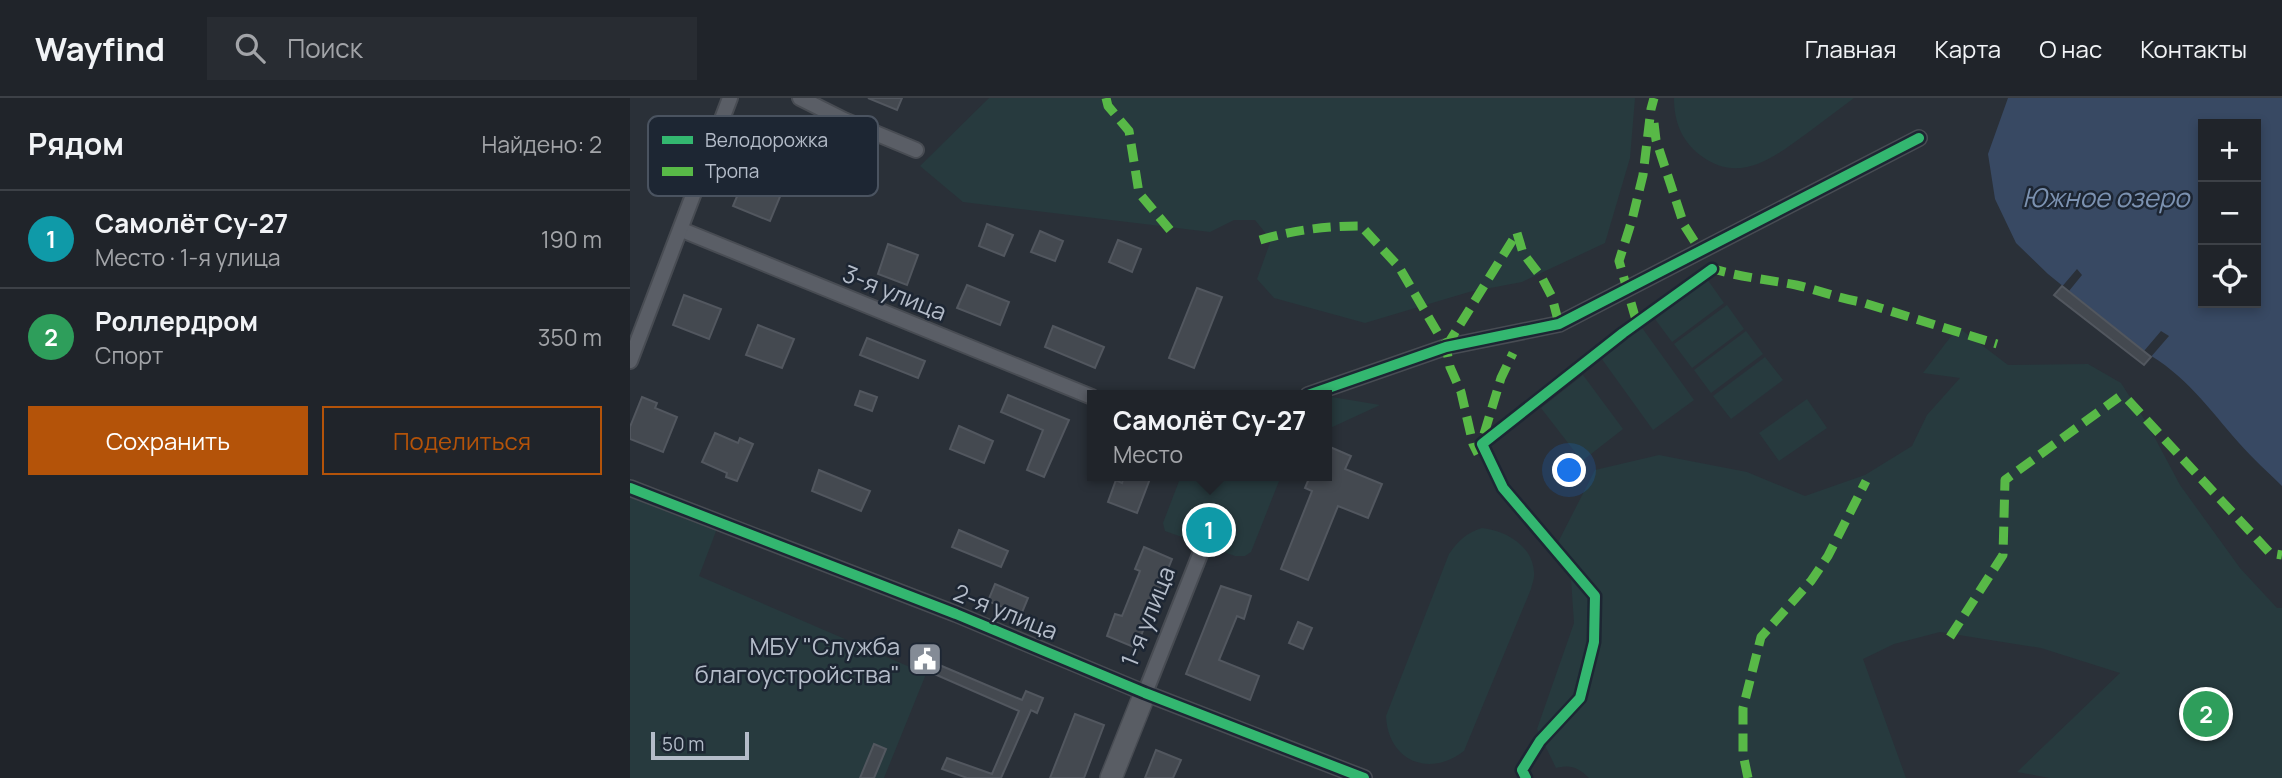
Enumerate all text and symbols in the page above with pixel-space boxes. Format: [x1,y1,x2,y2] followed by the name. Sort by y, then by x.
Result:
[207,17,697,80] search box
[35,26,165,71] text: Wayfind
[231,29,269,67] icon: search
[287,30,363,66] text: Поиск
[1805,32,1896,65] text: Главная
[1934,32,2001,65] text: Карта
[2039,32,2102,65] text: О нас
[2140,32,2247,65] text: Контакты
[648,116,878,196] legend
[2198,119,2261,308] map controls
[2198,119,2261,182] button: +
[28,123,124,164] text: Рядом
[705,127,828,153] text: Велодорожка
[481,128,602,160] text: Найдено: 2
[705,158,759,184] text: Тропа
[2023,179,2191,215] water label: Южное озеро
[2198,182,2261,245] button: −
[95,205,288,241] text: Самолёт Су-27
[46,223,56,255] text: 1
[541,223,602,255] text: 190 m
[95,241,281,273] text: Место · 1-я улица
[2198,245,2261,308] button: locate
[838,256,952,328] street label: 3-я улица
[95,303,258,339] text: Роллердром
[44,321,58,353] text: 2
[538,321,602,353] text: 350 m
[95,339,163,371] text: Спорт
[1087,390,1332,481] popup
[1113,402,1306,438] text: Самолёт Су-27
[28,406,308,475] button: Сохранить
[322,406,602,475] button: Поделиться
[1113,438,1183,470] text: Место
[1552,453,1586,487] your location
[1186,504,1232,556] pin: 1
[1112,561,1182,671] street label: 1-я улица
[949,575,1063,647] street label: 2-я улица
[695,629,900,690] place label: МБУ "Служба благоустройства"
[906,640,944,678] public building icon: МБУ "Служба благоустройства"
[2183,688,2229,740] pin: 2
[651,729,749,761] scale bar
[662,731,704,757] text: 50 m

